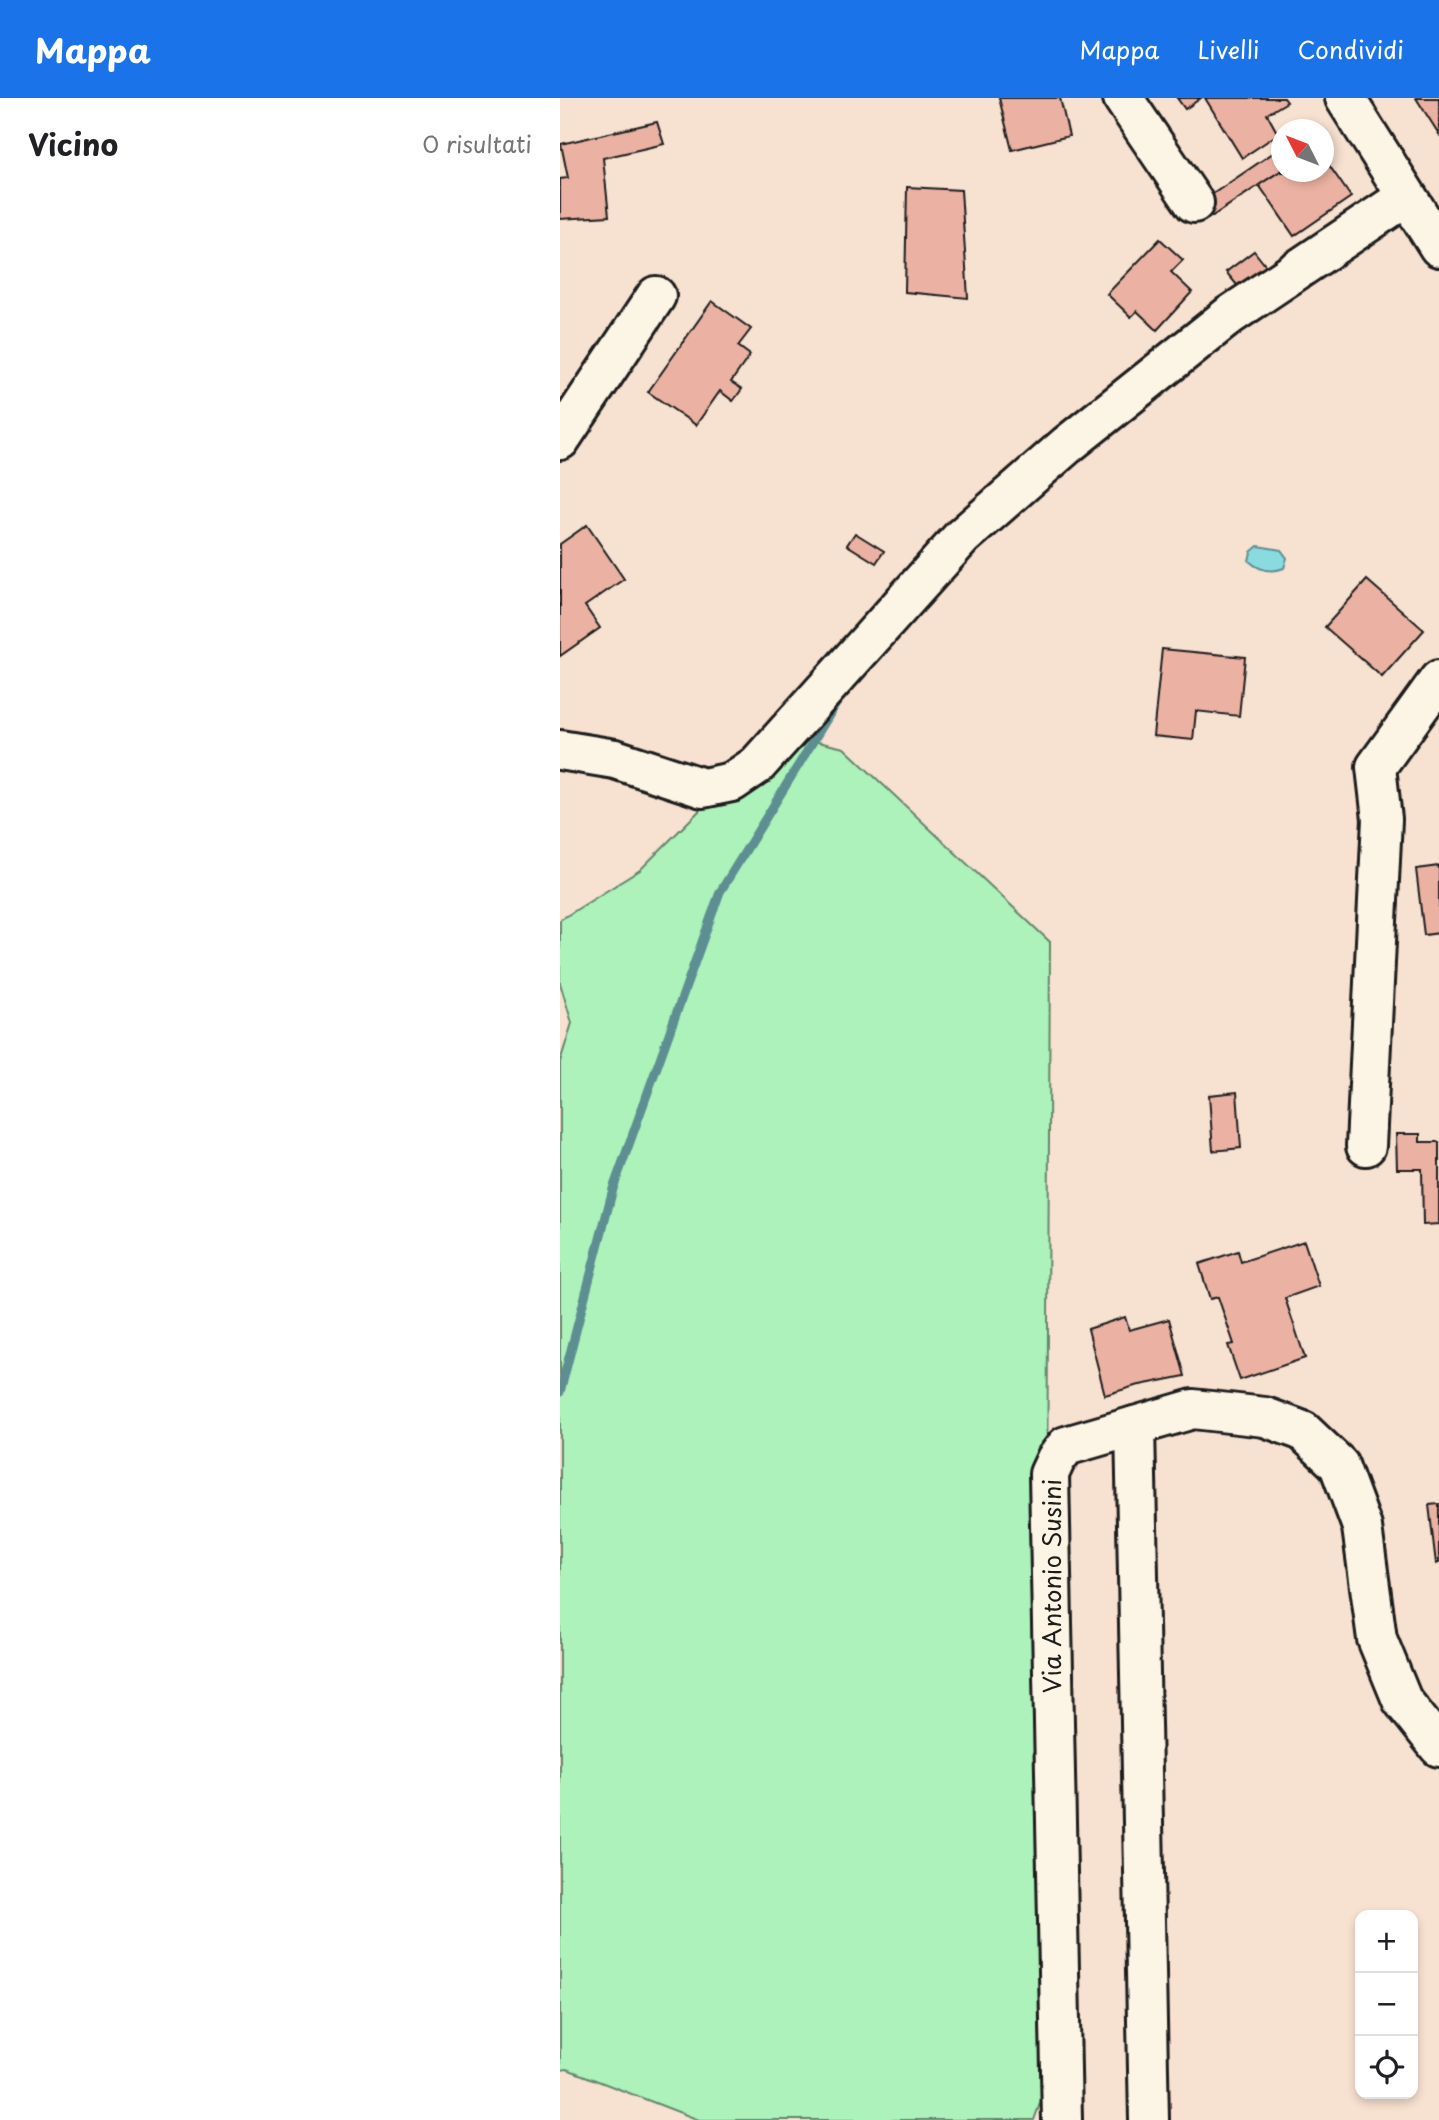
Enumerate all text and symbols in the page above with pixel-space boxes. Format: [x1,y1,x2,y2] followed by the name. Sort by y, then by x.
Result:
[35,24,151,74] text: Mappa
[1080,31,1159,67] text: Mappa
[1197,31,1260,67] text: Livelli
[1298,31,1404,67] text: Condividi
[1271,119,1334,182] north arrow
[28,121,118,166] text: Vicino
[422,126,532,161] text: 0 risultati
[1033,1479,1069,1693] street label: Via Antonio Susini
[1355,1910,1418,2099] map controls
[1355,1910,1418,1973] button: +
[1355,1973,1418,2036] button: −
[1355,2036,1418,2099] button: locate

